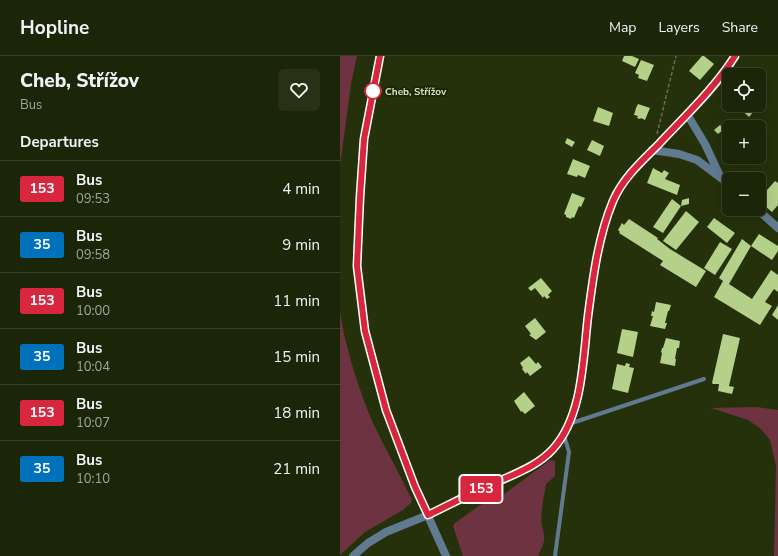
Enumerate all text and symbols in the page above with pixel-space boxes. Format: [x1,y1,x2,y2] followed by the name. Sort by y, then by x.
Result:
[20,15,89,41] text: Hopline
[609,18,636,37] text: Map
[658,18,700,37] text: Layers
[722,18,758,37] text: Share
[20,68,139,94] text: Cheb, Střížov
[722,68,766,216] map controls
[722,68,766,112] button: locate
[278,69,320,111] button: heart
[364,82,382,100] marker: Cheb, Střížov
[385,85,447,99] place label: Cheb, Střížov
[20,96,42,114] text: Bus
[722,120,766,164] button: +
[20,132,99,152] text: Departures
[76,170,102,190] text: Bus
[722,172,766,216] button: −
[29,179,55,198] text: 153
[282,179,320,199] text: 4 min
[76,190,110,208] text: 09:53
[76,226,102,246] text: Bus
[34,235,50,254] text: 35
[282,235,320,255] text: 9 min
[76,246,110,264] text: 09:58
[76,282,102,302] text: Bus
[29,291,55,310] text: 153
[273,291,320,311] text: 11 min
[76,302,110,320] text: 10:00
[76,338,102,358] text: Bus
[34,347,50,366] text: 35
[273,347,320,367] text: 15 min
[76,358,110,376] text: 10:04
[76,394,102,414] text: Bus
[29,403,55,422] text: 153
[273,403,320,423] text: 18 min
[76,414,110,432] text: 10:07
[76,450,102,470] text: Bus
[34,459,50,478] text: 35
[273,459,320,479] text: 21 min
[76,470,110,488] text: 10:10
[458,476,504,502] line badge: 153
[468,479,494,498] text: 153

